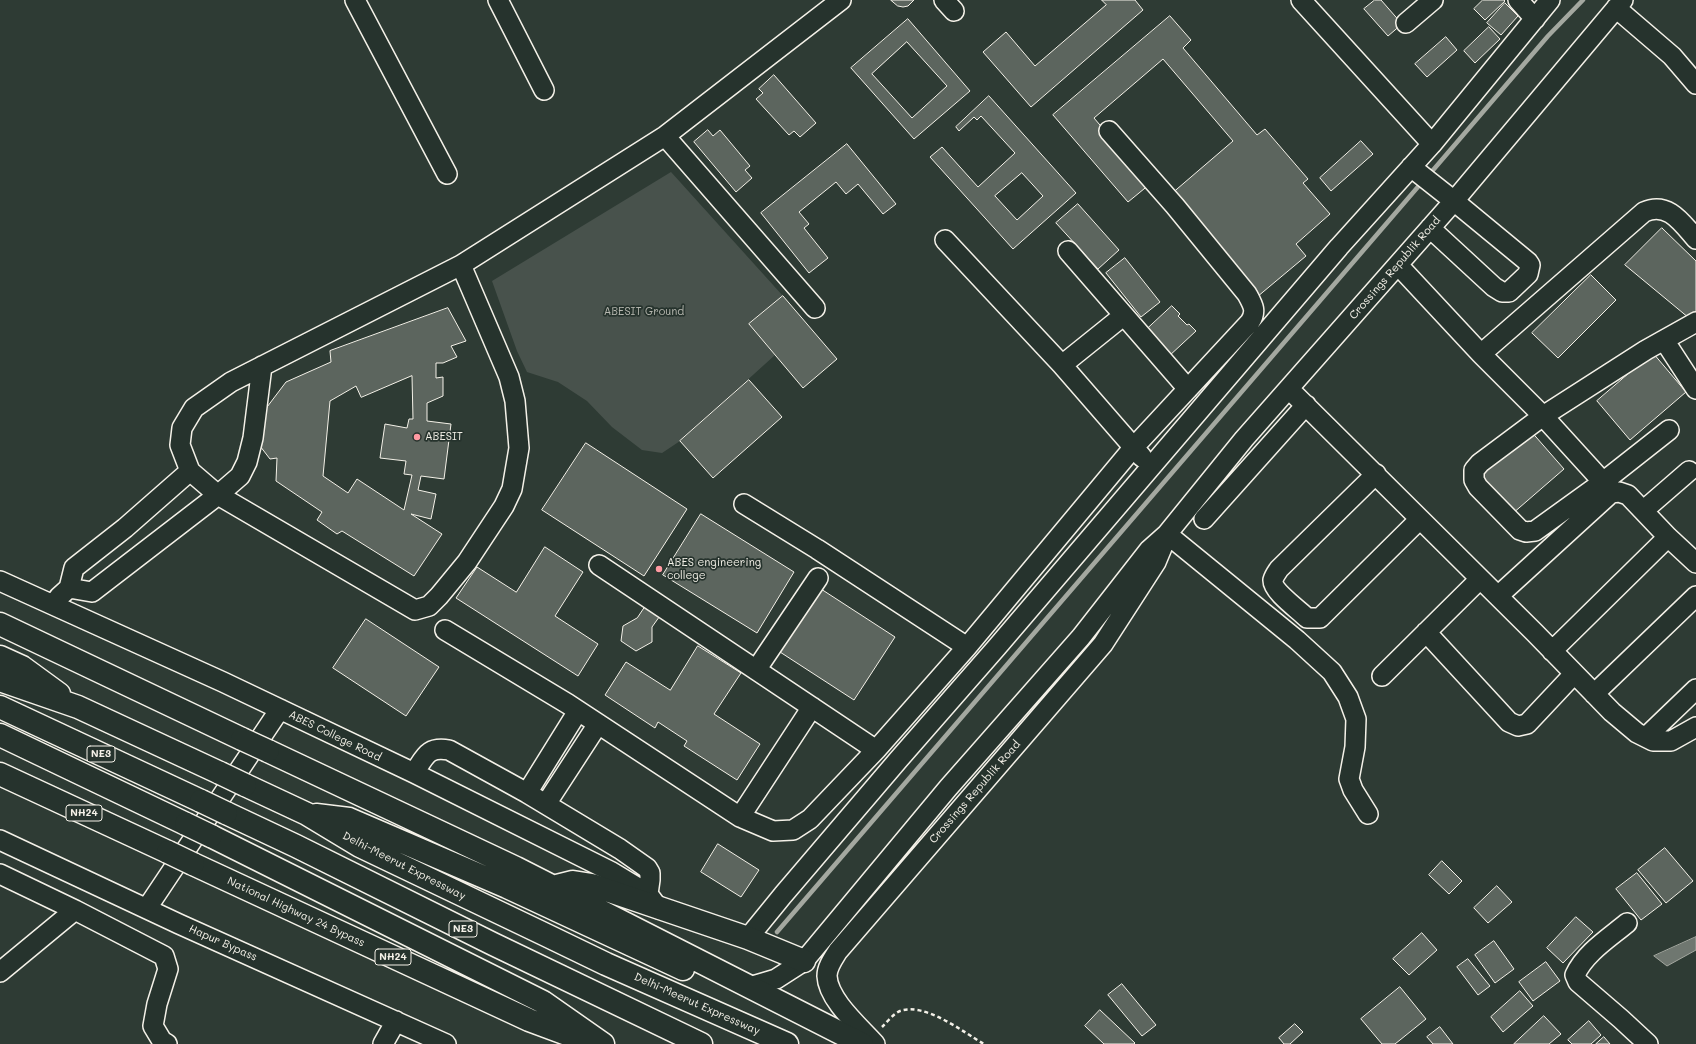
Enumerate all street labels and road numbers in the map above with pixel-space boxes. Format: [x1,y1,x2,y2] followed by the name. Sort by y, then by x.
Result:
[1347,214,1443,322] street label: Crossings Republik Road
[287,708,383,764] street label: ABES College Road
[927,738,1023,846] street label: Crossings Republik Road
[87,746,115,762] road number: NE3
[66,805,102,821] road number: NH24
[340,829,468,903] street label: Delhi-Meerut Expressway
[225,874,367,950] street label: National Highway 24 Bypass
[449,921,477,937] road number: NE3
[187,922,259,964] street label: Hapur Bypass
[375,949,411,965] road number: NH24
[632,970,762,1038] street label: Delhi-Meerut Expressway

